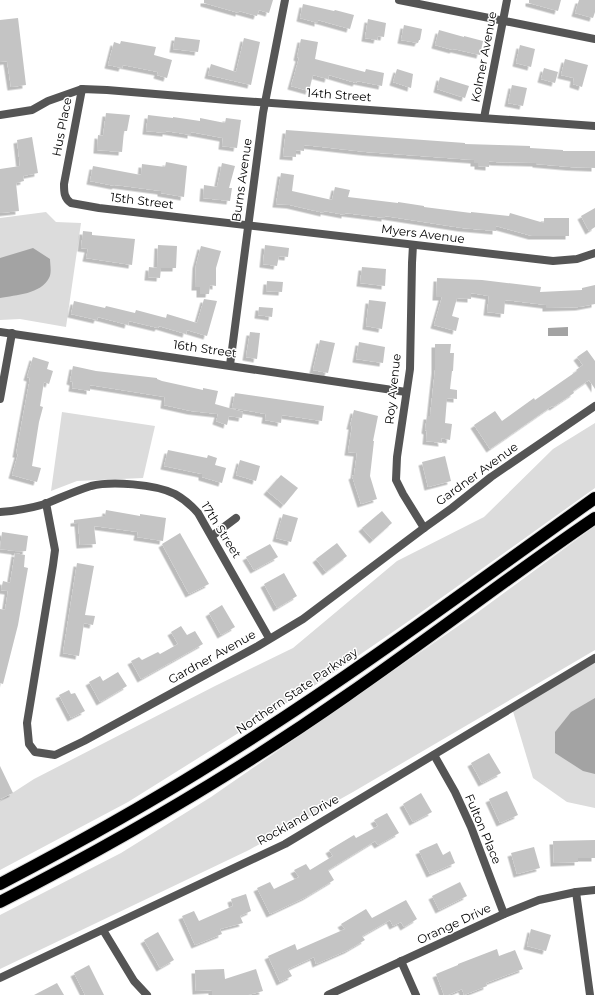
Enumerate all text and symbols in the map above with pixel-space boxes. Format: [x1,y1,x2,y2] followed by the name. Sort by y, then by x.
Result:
[467,10,500,104] street label: Kolmer Avenue
[306,85,372,104] street label: 14th Street
[48,96,75,158] street label: Hus Place
[228,137,255,223] street label: Burns Avenue
[110,189,175,212] street label: 15th Street
[380,221,466,246] street label: Myers Avenue
[172,337,238,360] street label: 16th Street
[381,353,404,425] street label: Roy Avenue
[433,439,521,508] street label: Gardner Avenue
[198,499,245,561] street label: 17th Street
[165,626,258,687] street label: Gardner Avenue
[233,644,361,737] street label: Northern State Parkway
[254,791,341,848] street label: Rockland Drive
[462,791,505,866] street label: Fulton Place
[415,900,493,947] street label: Orange Drive

